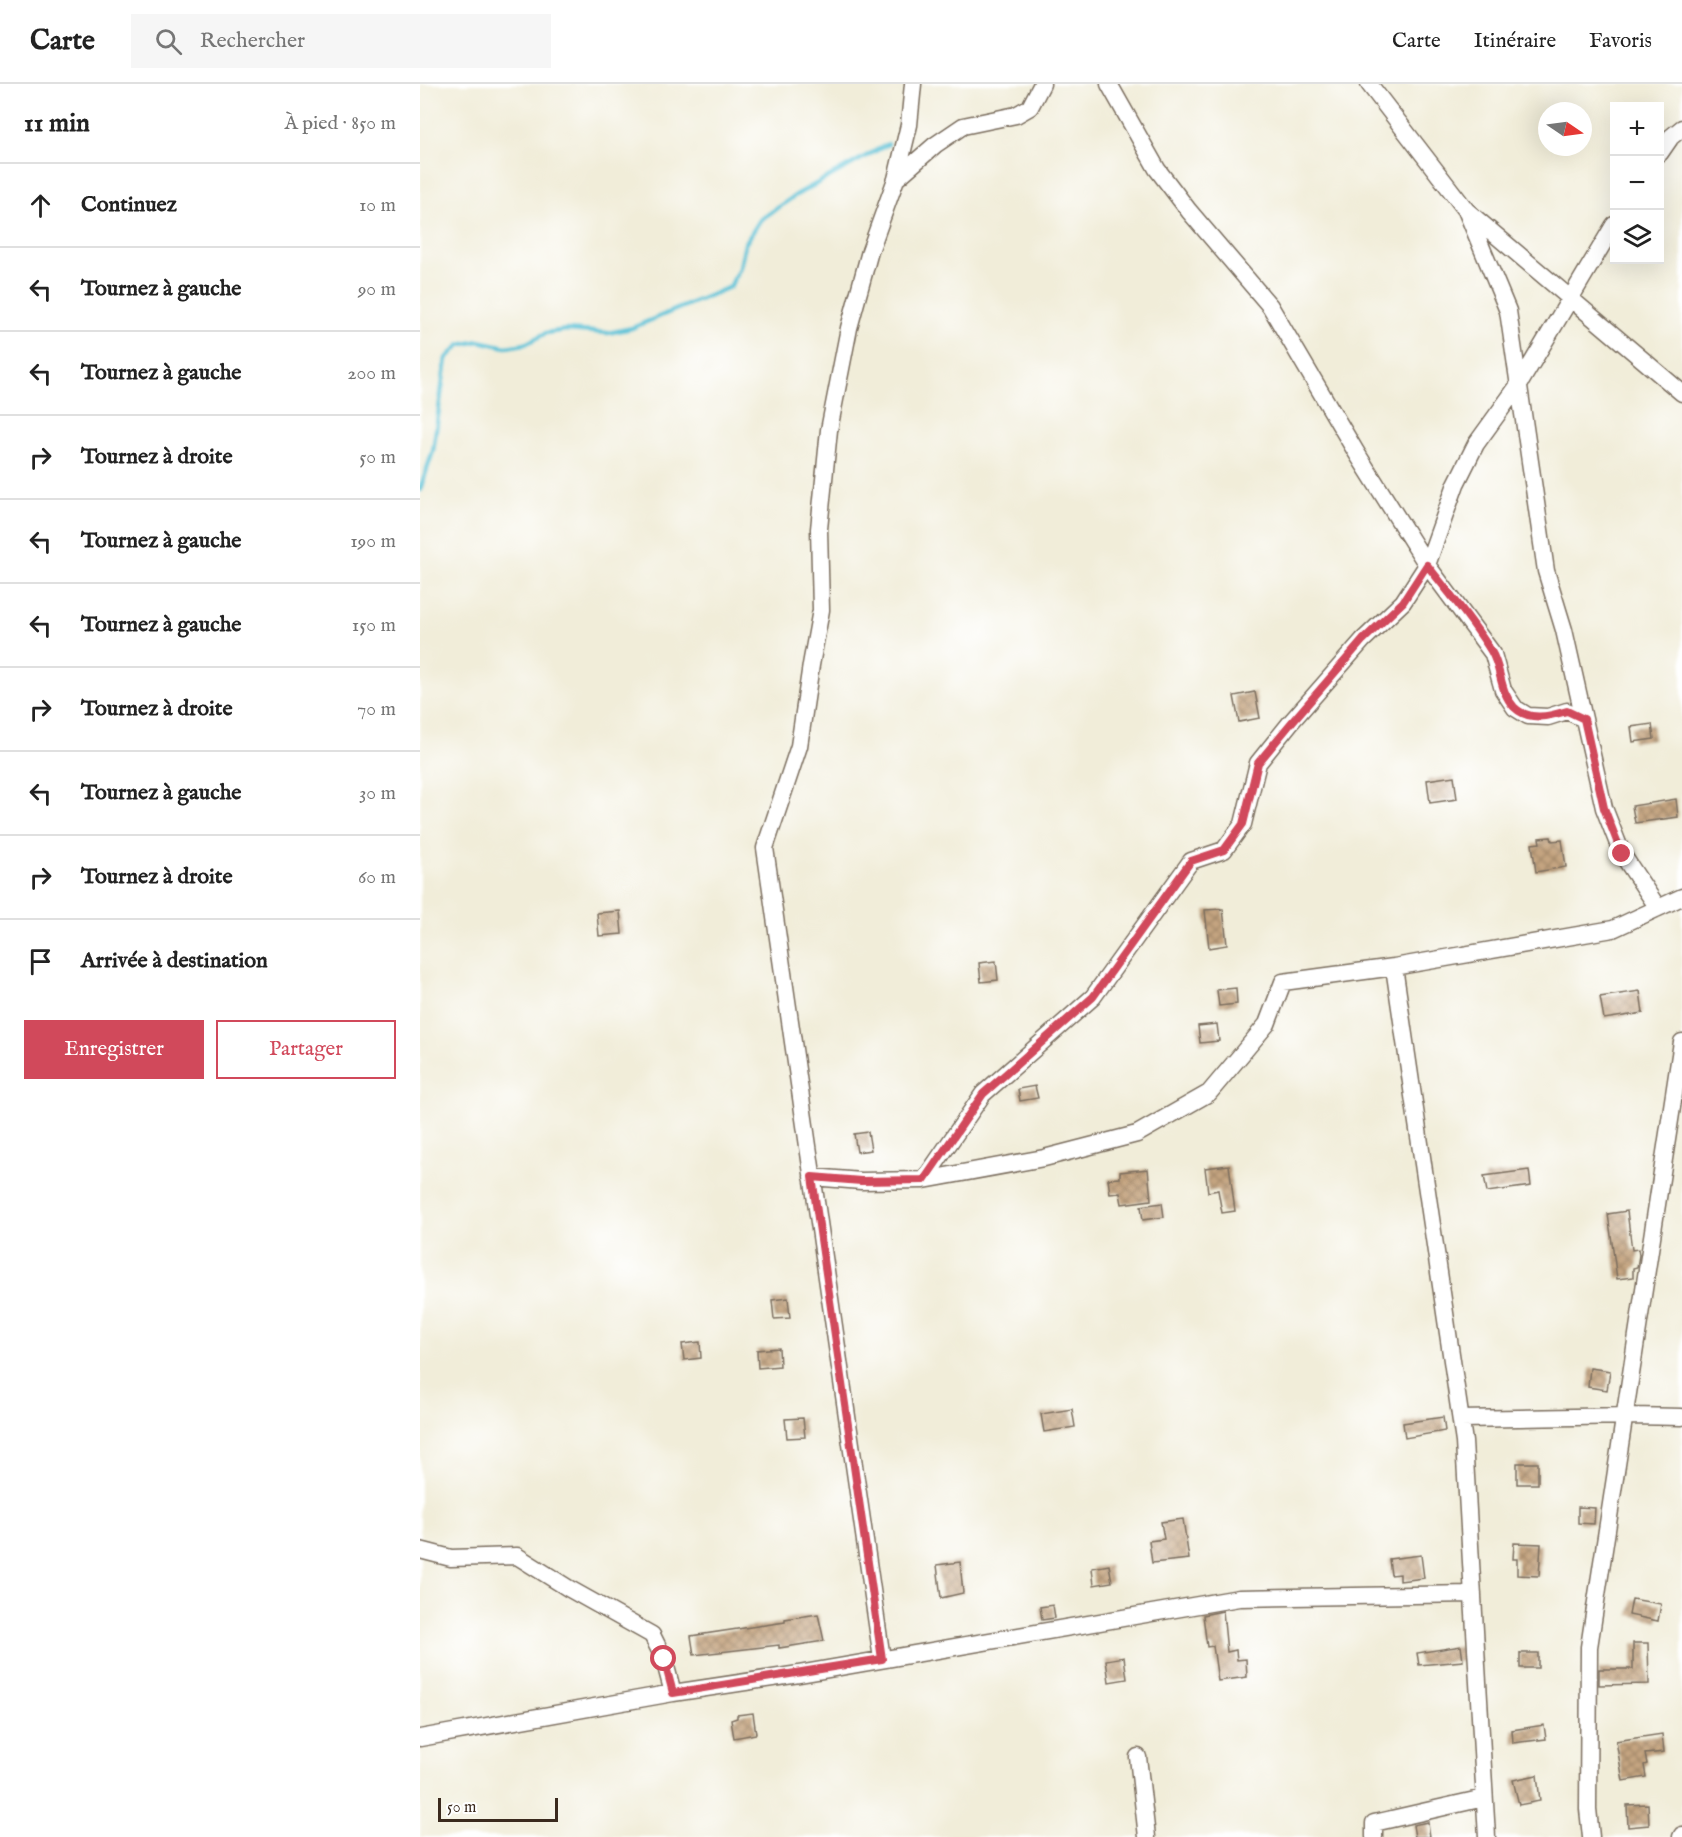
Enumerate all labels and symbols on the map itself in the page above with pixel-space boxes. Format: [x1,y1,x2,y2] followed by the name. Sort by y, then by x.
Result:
[1538,102,1592,156] north arrow
[1608,840,1634,866] route end
[650,1645,676,1671] route start
[438,1795,558,1822] scale bar

